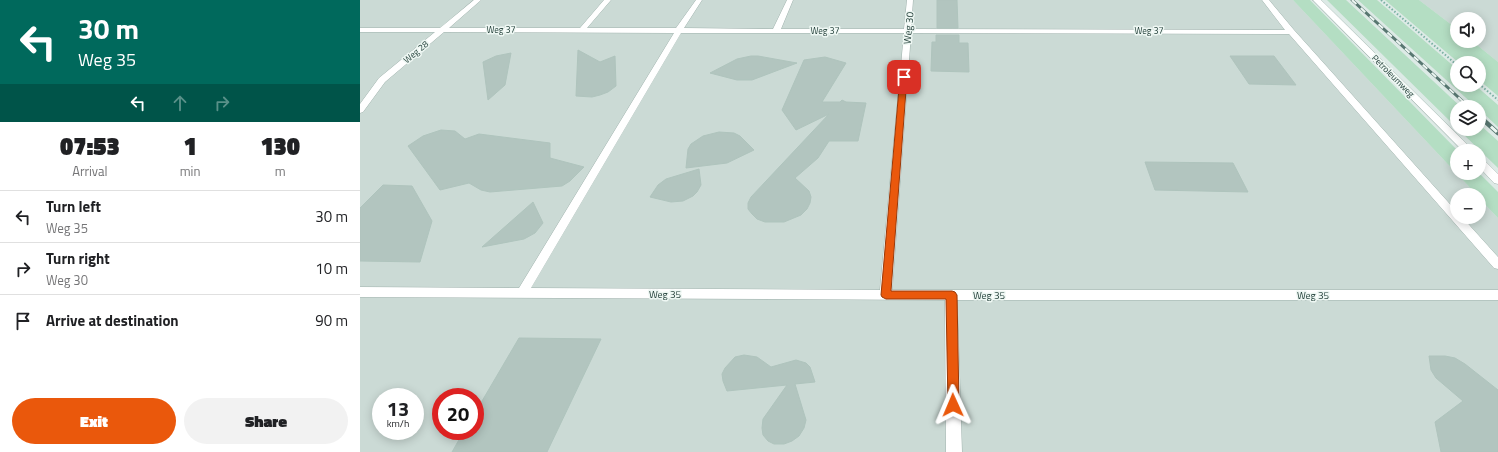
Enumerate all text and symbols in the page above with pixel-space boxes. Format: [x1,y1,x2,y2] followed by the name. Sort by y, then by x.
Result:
[78,7,139,50] text: 30 m
[900,11,917,45] street label: Weg 30
[1450,12,1486,224] map controls
[1450,12,1486,48] button: sound
[12,16,64,68] icon: left
[486,23,516,36] street label: Weg 37
[810,24,840,37] street label: Weg 37
[1134,24,1164,37] street label: Weg 37
[400,37,431,66] street label: Weg 28
[78,46,136,73] text: Weg 35
[1369,51,1418,100] street label: Petroleumweg
[1450,56,1486,92] button: search
[887,60,921,94] pin
[893,66,915,88] icon: arrive
[127,92,149,114] icon: left
[169,92,191,114] icon: ahead
[211,92,233,114] icon: right
[1450,100,1486,136] button: layers
[60,128,120,164] text: 07:53
[183,128,197,164] text: 1
[260,128,300,164] text: 130
[1450,144,1486,180] button: +
[72,161,107,181] text: Arrival
[180,161,200,181] text: min
[275,161,286,181] text: m
[1450,188,1486,224] button: −
[46,195,101,218] text: Turn left
[315,205,348,228] text: 30 m
[12,206,34,228] icon: left
[46,218,88,238] text: Weg 35
[46,247,110,270] text: Turn right
[315,257,348,280] text: 10 m
[12,258,34,280] icon: right
[46,270,88,290] text: Weg 30
[649,287,682,302] street label: Weg 35
[973,288,1006,303] street label: Weg 35
[1297,288,1330,303] street label: Weg 35
[46,309,179,332] text: Arrive at destination
[315,309,348,332] text: 90 m
[12,310,34,332] icon: arrive
[932,384,974,426] position arrow
[432,388,484,440] speed limit sign: 20
[387,393,409,424] text: 13
[12,398,176,444] button: Exit
[184,398,348,444] button: Share
[387,416,409,431] text: km/h

